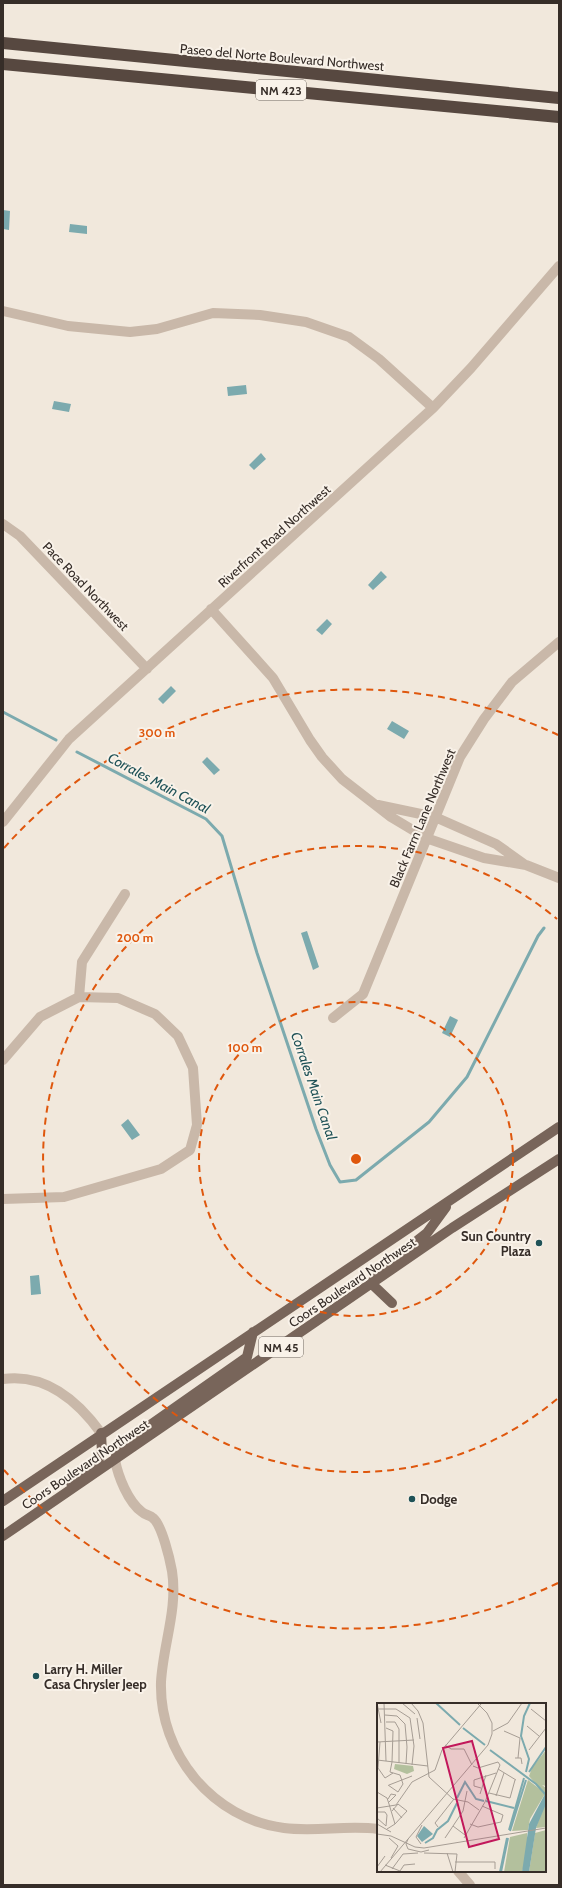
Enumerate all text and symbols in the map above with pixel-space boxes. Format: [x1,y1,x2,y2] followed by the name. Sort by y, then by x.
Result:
[179,40,385,74] street label: Paseo del Norte Boulevard Northwest
[256,80,306,100] road number: NM 423
[214,481,334,591] street label: Riverfront Road Northwest
[39,538,133,634] street label: Pace Road Northwest
[139,725,175,740] text: 300 m
[385,746,459,890] street label: Black Farm Lane Northwest
[105,748,214,818] water label: Corrales Main Canal
[117,930,153,945] text: 200 m
[287,1029,341,1143] water label: Corrales Main Canal
[228,1040,262,1055] text: 100 m
[349,1152,363,1166] centre of rings
[461,1228,532,1259] place label: Sun Country Plaza
[285,1233,419,1331] street label: Coors Boulevard Northwest
[534,1238,544,1248] marker: Sun Country Plaza
[259,1337,303,1357] road number: NM 45
[18,1415,152,1513] street label: Coors Boulevard Northwest
[420,1491,458,1507] place label: Dodge
[407,1494,417,1504] marker: Dodge
[44,1661,147,1692] place label: Larry H. Miller Casa Chrysler Jeep
[31,1671,41,1681] marker: Larry H. Miller Casa Chrysler Jeep
[377,1703,546,1872] inset map

